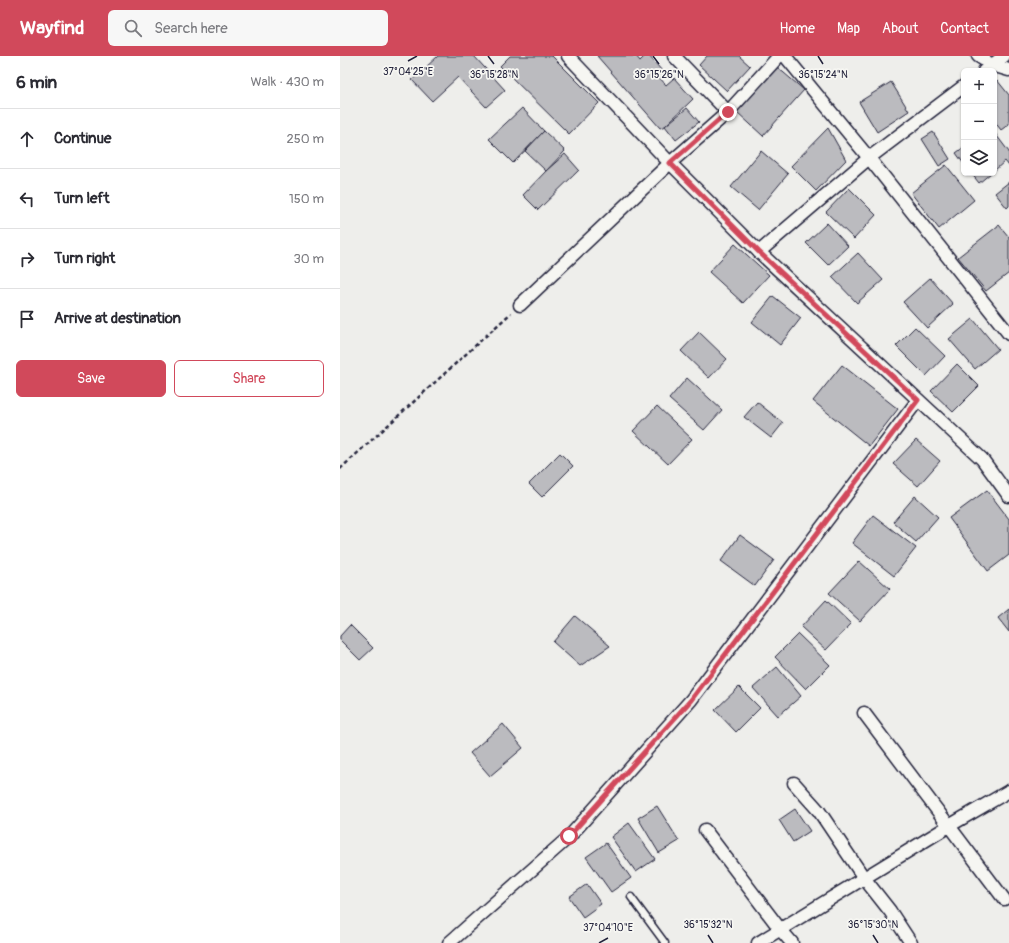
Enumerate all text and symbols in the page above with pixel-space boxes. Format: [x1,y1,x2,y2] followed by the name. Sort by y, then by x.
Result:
[108,10,388,46] search box
[20,16,84,40] text: Wayfind
[122,17,144,39] icon: search
[154,19,228,38] text: Search here
[780,20,815,37] text: Home
[837,20,860,37] text: Map
[882,20,918,37] text: About
[940,20,989,37] text: Contact
[383,66,433,78] text: 37°04'25"E
[961,68,997,176] map controls
[961,68,997,104] button: +
[470,69,519,81] text: 36°15'28"N
[634,69,684,81] text: 36°15'26"N
[798,69,848,81] text: 36°15'24"N
[16,72,57,93] text: 6 min
[250,74,324,90] text: Walk · 430 m
[719,103,737,121] route end
[961,104,997,140] button: −
[16,128,38,150] icon: ahead
[54,129,112,148] text: Continue
[286,131,324,147] text: 250 m
[961,140,997,176] button: layers
[16,188,38,210] icon: left
[54,189,110,208] text: Turn left
[289,191,324,207] text: 150 m
[16,248,38,270] icon: right
[54,249,115,268] text: Turn right
[294,251,324,267] text: 30 m
[16,308,38,330] icon: arrive
[54,309,181,328] text: Arrive at destination
[16,360,166,397] button: Save
[174,360,324,397] button: Share
[560,827,578,845] route start
[683,919,733,931] text: 36°15'32"N
[848,919,898,931] text: 36°15'30"N
[583,922,633,934] text: 37°04'10"E

